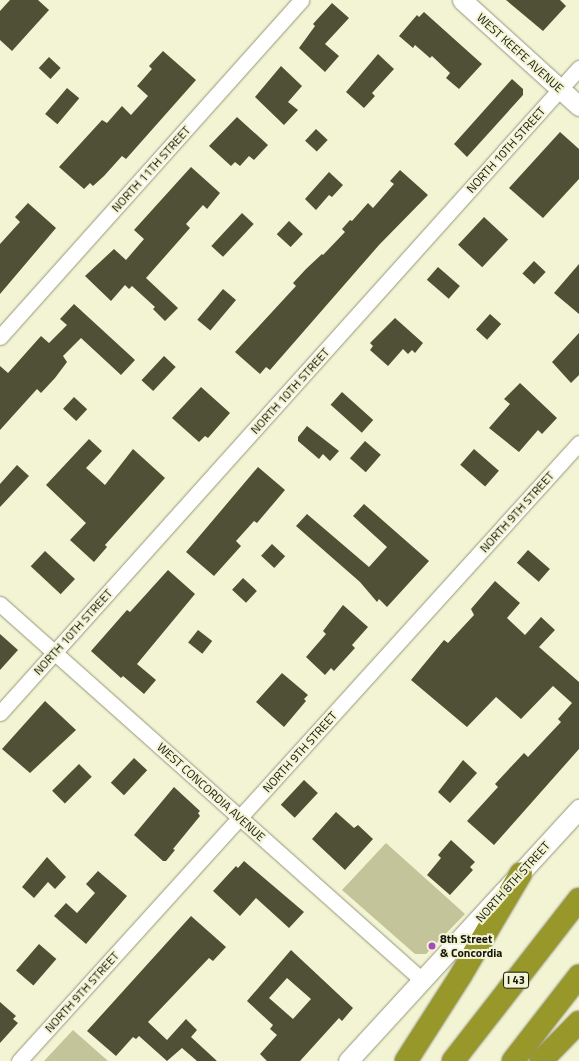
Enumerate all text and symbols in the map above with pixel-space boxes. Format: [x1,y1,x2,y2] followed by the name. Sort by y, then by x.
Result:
[474,10,566,96] street label: WEST KEEFE AVENUE
[464,104,548,196] street label: NORTH 10TH STREET
[109,123,193,215] street label: NORTH 11TH STREET
[248,345,332,437] street label: NORTH 10TH STREET
[477,469,557,555] street label: NORTH 9TH STREET
[31,586,115,678] street label: NORTH 10TH STREET
[260,709,340,795] street label: NORTH 9TH STREET
[154,740,268,844] street label: WEST CONCORDIA AVENUE
[473,839,553,925] street label: NORTH 8TH STREET
[440,932,502,960] place label: 8th Street & Concordia
[427,941,437,951] marker: 8th Street & Concordia
[42,949,122,1035] street label: NORTH 9TH STREET
[503,971,529,989] road number: I 43

